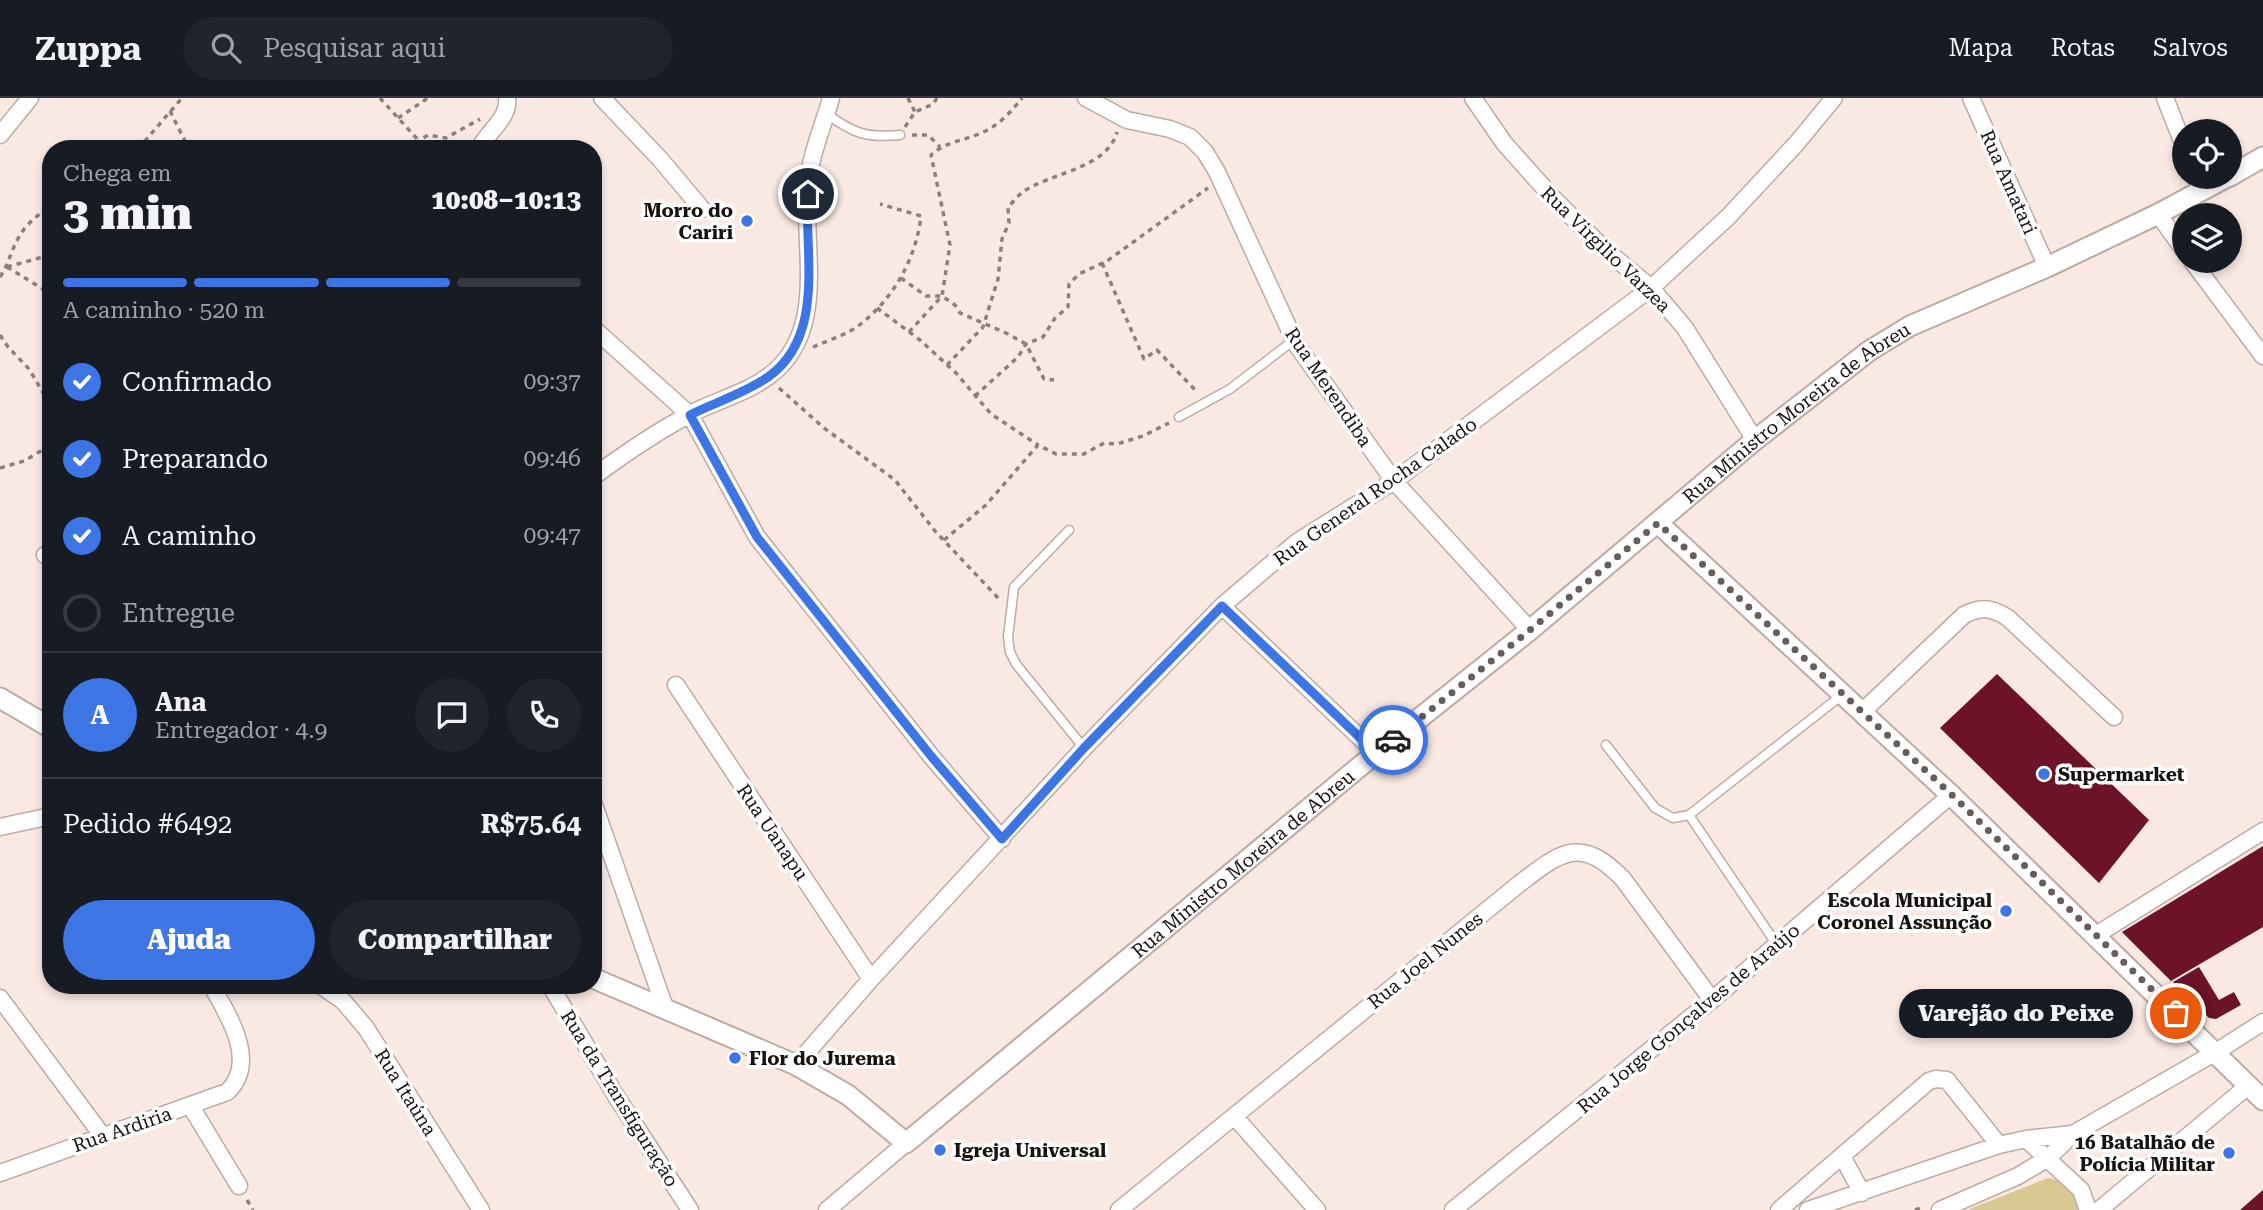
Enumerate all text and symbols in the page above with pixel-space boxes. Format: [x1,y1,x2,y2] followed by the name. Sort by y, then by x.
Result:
[183,17,673,80] search box
[35,29,141,68] text: Zuppa
[207,29,245,67] icon: search
[263,33,446,63] text: Pesquisar aqui
[1949,34,2013,62] text: Mapa
[2051,34,2115,62] text: Rotas
[2153,34,2228,62] text: Salvos
[2172,119,2242,273] map controls
[2172,119,2242,189] button: locate
[1975,127,2042,238] street label: Rua Amatari
[63,160,171,187] text: Chega em
[778,164,838,224] pin
[789,175,827,213] icon: home
[1536,181,1676,318] street label: Rua Virgilio Varzea
[431,185,581,215] text: 10:08–10:13
[63,186,192,240] text: 3 min
[643,199,733,244] place label: Morro do Cariri
[2172,203,2242,273] button: layers
[739,213,755,229] marker: Morro do Cariri
[63,297,265,324] text: A caminho · 520 m
[1678,318,1915,508] street label: Rua Ministro Moreira de Abreu
[1280,323,1377,452] street label: Rua Merendiba
[63,363,101,401] icon: check
[122,367,272,397] text: Confirmado
[524,368,581,395] text: 09:37
[1269,412,1481,571] street label: Rua General Rocha Calado
[63,440,101,478] icon: check
[122,444,268,474] text: Preparando
[524,445,581,472] text: 09:46
[63,517,101,555] icon: check
[122,521,257,551] text: A caminho
[524,522,581,549] text: 09:47
[122,598,235,628] text: Entregue
[415,678,489,752] button: chat
[507,678,581,752] button: phone
[155,687,207,717] text: Ana
[91,700,109,730] text: A
[1358,705,1428,775] courier
[155,717,327,744] text: Entregador · 4.9
[1374,721,1412,759] icon: car
[2058,763,2185,786] place label: Supermarket
[1127,765,1359,963] street label: Rua Ministro Moreira de Abreu
[2036,766,2052,782] marker: Supermarket
[732,780,813,885] street label: Rua Uanapu
[63,809,232,839] text: Pedido #6492
[481,809,581,839] text: R$75.64
[1817,889,1992,934] place label: Escola Municipal Coronel Assunção
[63,900,315,980] button: Ajuda
[329,900,581,980] button: Compartilhar
[1998,903,2014,919] marker: Escola Municipal Coronel Assunção
[1363,907,1487,1014] street label: Rua Joel Nunes
[1572,918,1804,1118] street label: Rua Jorge Gonçalves de Araújo
[2146,983,2206,1043] pin
[1899,988,2134,1038] callout: Varejão do Peixe
[2157,994,2195,1032] icon: bag
[1918,1000,2114,1027] text: Varejão do Peixe
[556,1006,683,1191] street label: Rua da Transfiguração
[370,1044,442,1141] street label: Rua Itaúna
[749,1047,896,1070] place label: Flor do Jurema
[727,1050,743,1066] marker: Flor do Jurema
[70,1102,175,1157] street label: Rua Ardiria
[2074,1131,2215,1176] place label: 16 Batalhão de Polícia Militar
[954,1139,1106,1162] place label: Igreja Universal
[932,1142,948,1158] marker: Igreja Universal
[2221,1145,2237,1161] marker: 16 Batalhão de Polícia Militar

